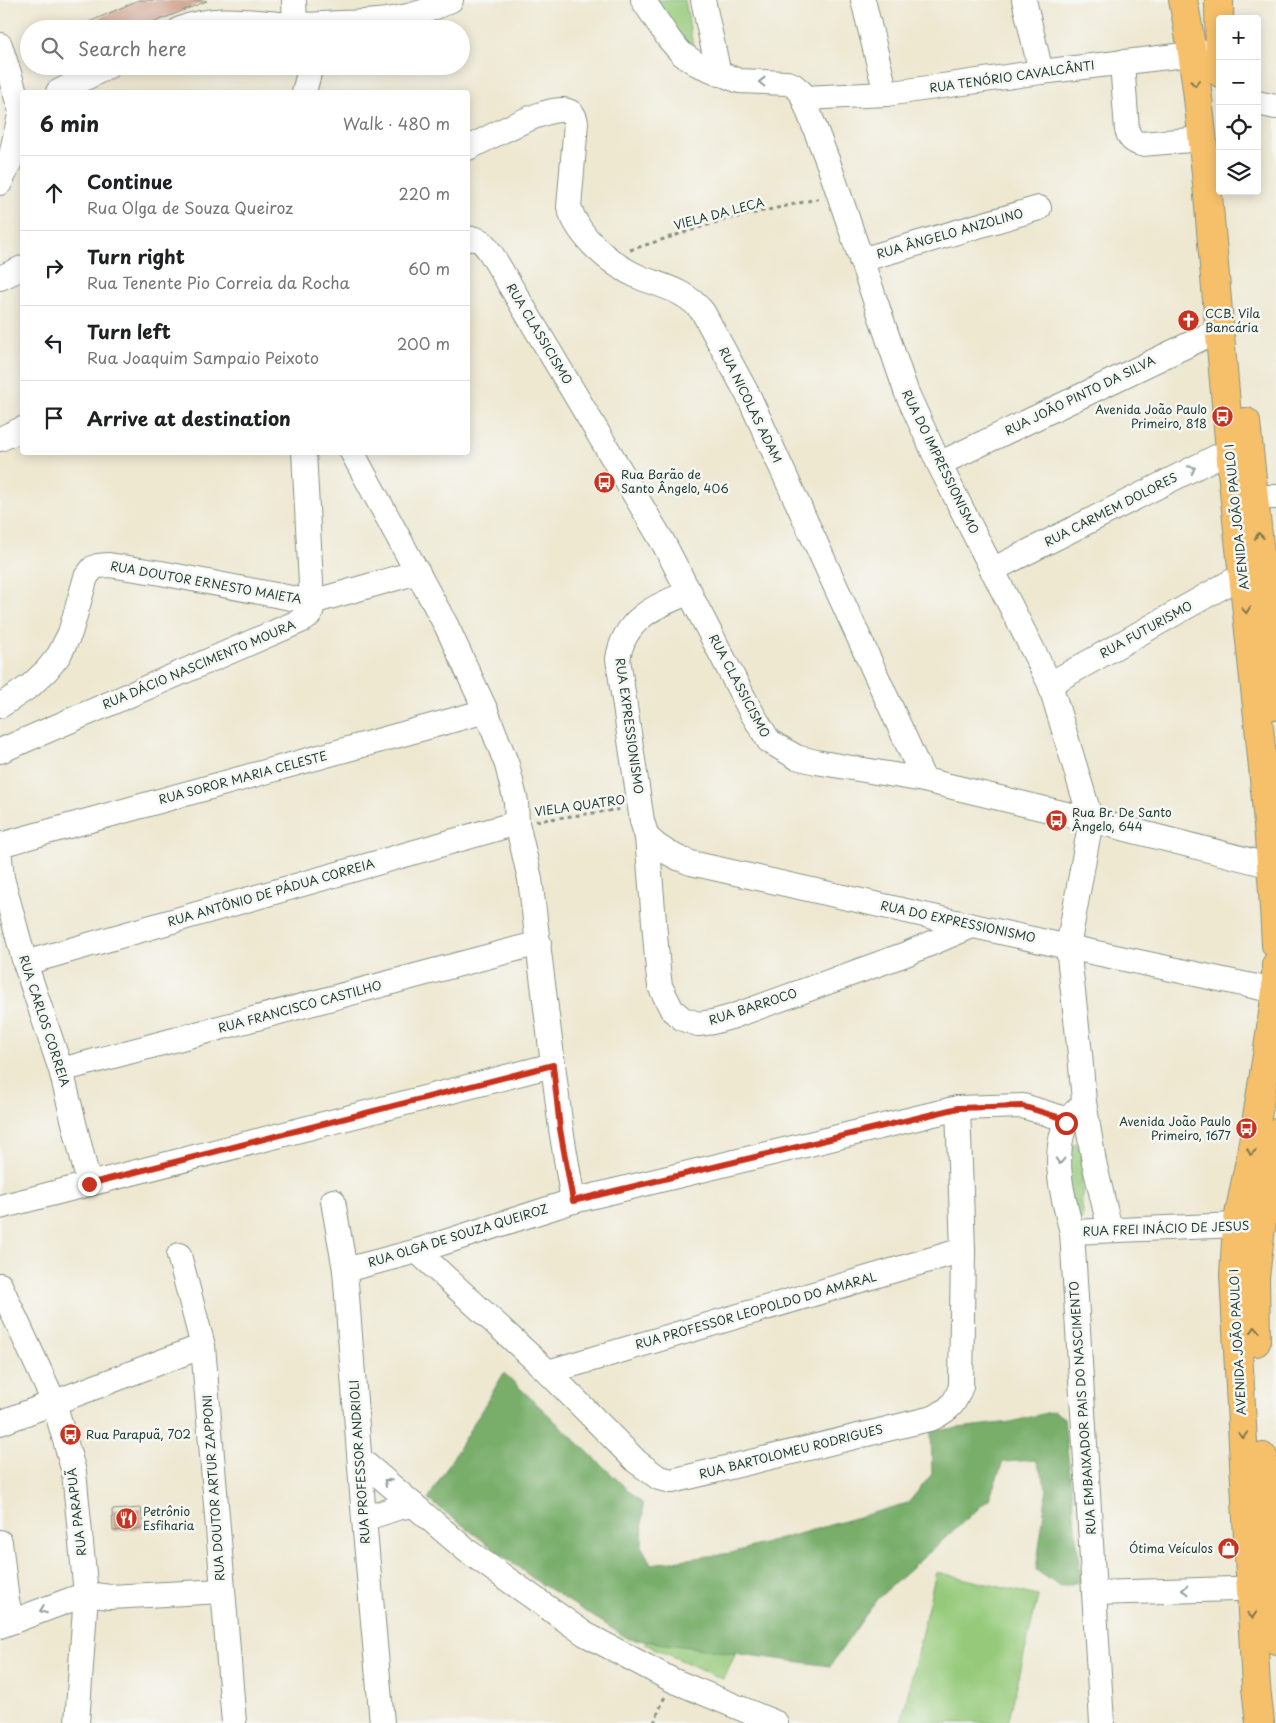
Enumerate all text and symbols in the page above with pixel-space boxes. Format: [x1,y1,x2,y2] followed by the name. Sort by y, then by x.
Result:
[1216,15,1261,195] map controls
[1216,15,1261,60] button: +
[20,20,470,75] search box
[38,34,66,62] icon: search
[78,34,187,62] text: Search here
[928,55,1096,97] street label: RUA TENÓRIO CAVALCÂNTI
[1216,60,1261,105] button: −
[757,77,765,87] one-way arrow
[1189,79,1200,87] one-way arrow
[1216,105,1261,150] button: locate
[40,107,99,139] text: 6 min
[343,111,450,135] text: Walk · 480 m
[1216,150,1261,195] button: layers
[87,167,173,195] text: Continue
[40,179,68,207] icon: ahead
[399,181,450,205] text: 220 m
[672,192,766,234] street label: VIELA DA LECA
[87,195,293,219] text: Rua Olga de Souza Queiroz
[874,203,1025,263] street label: RUA ÂNGELO ANZOLINO
[87,242,185,270] text: Turn right
[40,254,68,282] icon: right
[408,256,450,280] text: 60 m
[87,270,350,294] text: Rua Tenente Pio Correia da Rocha
[503,280,577,387] street label: RUA CLASSICISMO
[1205,304,1261,336] place label: CCB. Vila Bancária
[1177,309,1201,333] church icon: CCB. Vila Bancária
[87,317,171,345] text: Turn left
[40,329,68,357] icon: left
[397,331,450,355] text: 200 m
[715,343,787,466] street label: RUA NICOLAS ADAM
[87,345,319,369] text: Rua Joaquim Sampaio Peixoto
[1001,351,1158,439] street label: RUA JOÃO PINTO DA SILVA
[898,386,984,537] street label: RUA DO IMPRESSIONISMO
[1095,400,1207,432] place label: Avenida João Paulo Primeiro, 818
[40,404,68,432] icon: arrive
[87,404,291,432] text: Arrive at destination
[1211,405,1235,429] bus stop icon: Avenida João Paulo Primeiro, 818
[1219,443,1253,591] street label: AVENIDA JOÃO PAULO I
[621,465,729,497] place label: Rua Barão de Santo Ângelo, 406
[1187,465,1196,475] one-way arrow
[1041,468,1180,551] street label: RUA CARMEM DOLORES
[593,470,617,494] bus stop icon: Rua Barão de Santo Ângelo, 406
[1254,532,1265,540] one-way arrow
[109,556,304,608] street label: RUA DOUTOR ERNESTO MAIETA
[1096,596,1195,662] street label: RUA FUTURISMO
[1240,607,1251,615] one-way arrow
[99,615,298,713] street label: RUA DÁCIO NASCIMENTO MOURA
[705,631,775,740] street label: RUA CLASSICISMO
[612,657,648,795] street label: RUA EXPRESSIONISMO
[156,746,329,808] street label: RUA SOROR MARIA CELESTE
[533,790,626,820] street label: VIELA QUATRO
[1072,803,1172,835] place label: Rua Br. De Santo Ângelo, 644
[1044,808,1068,832] bus stop icon: Rua Br. De Santo Ângelo, 644
[165,854,376,930] street label: RUA ANTÔNIO DE PÁDUA CORREIA
[879,896,1037,946] street label: RUA DO EXPRESSIONISMO
[15,952,75,1089] street label: RUA CARLOS CORREIA
[216,975,384,1037] street label: RUA FRANCISCO CASTILHO
[706,983,799,1029] street label: RUA BARROCO
[1055,1112,1078,1135] route start
[1119,1112,1232,1144] place label: Avenida João Paulo Primeiro, 1677
[1235,1117,1259,1141] bus stop icon: Avenida João Paulo Primeiro, 1677
[1247,1147,1257,1156] one-way arrow
[1055,1158,1065,1165] one-way arrow
[78,1173,101,1196] route end
[365,1199,550,1271] street label: RUA OLGA DE SOUZA QUEIROZ
[1082,1216,1250,1240] street label: RUA FREI INÁCIO DE JESUS
[633,1267,879,1353] street label: RUA PROFESSOR LEOPOLDO DO AMARAL
[1224,1268,1250,1416] street label: AVENIDA JOÃO PAULO I
[1064,1281,1100,1535] street label: RUA EMBAIXADOR PAIS DO NASCIMENTO
[1250,1326,1261,1334] one-way arrow
[344,1379,374,1545] street label: RUA PROFESSOR ANDRIOLI
[198,1394,228,1582] street label: RUA DOUTOR ARTUR ZAPPONI
[697,1419,885,1483] street label: RUA BARTOLOMEU RODRIGUES
[58,1423,82,1447] bus stop icon: Rua Parapuã, 702
[86,1425,191,1443] place label: Rua Parapuã, 702
[1238,1431,1249,1439] one-way arrow
[62,1467,90,1557] street label: RUA PARAPUÃ
[384,1479,393,1488] one-way arrow
[143,1502,195,1534] place label: Petrônio Esfiharia
[115,1507,139,1531] restaurant icon: Petrônio Esfiharia
[1217,1537,1241,1561] shop icon: Ótima Veículos
[1129,1539,1214,1557] place label: Ótima Veículos
[1181,1584,1189,1595] one-way arrow
[39,1603,48,1614] one-way arrow
[1247,1611,1258,1619] one-way arrow

